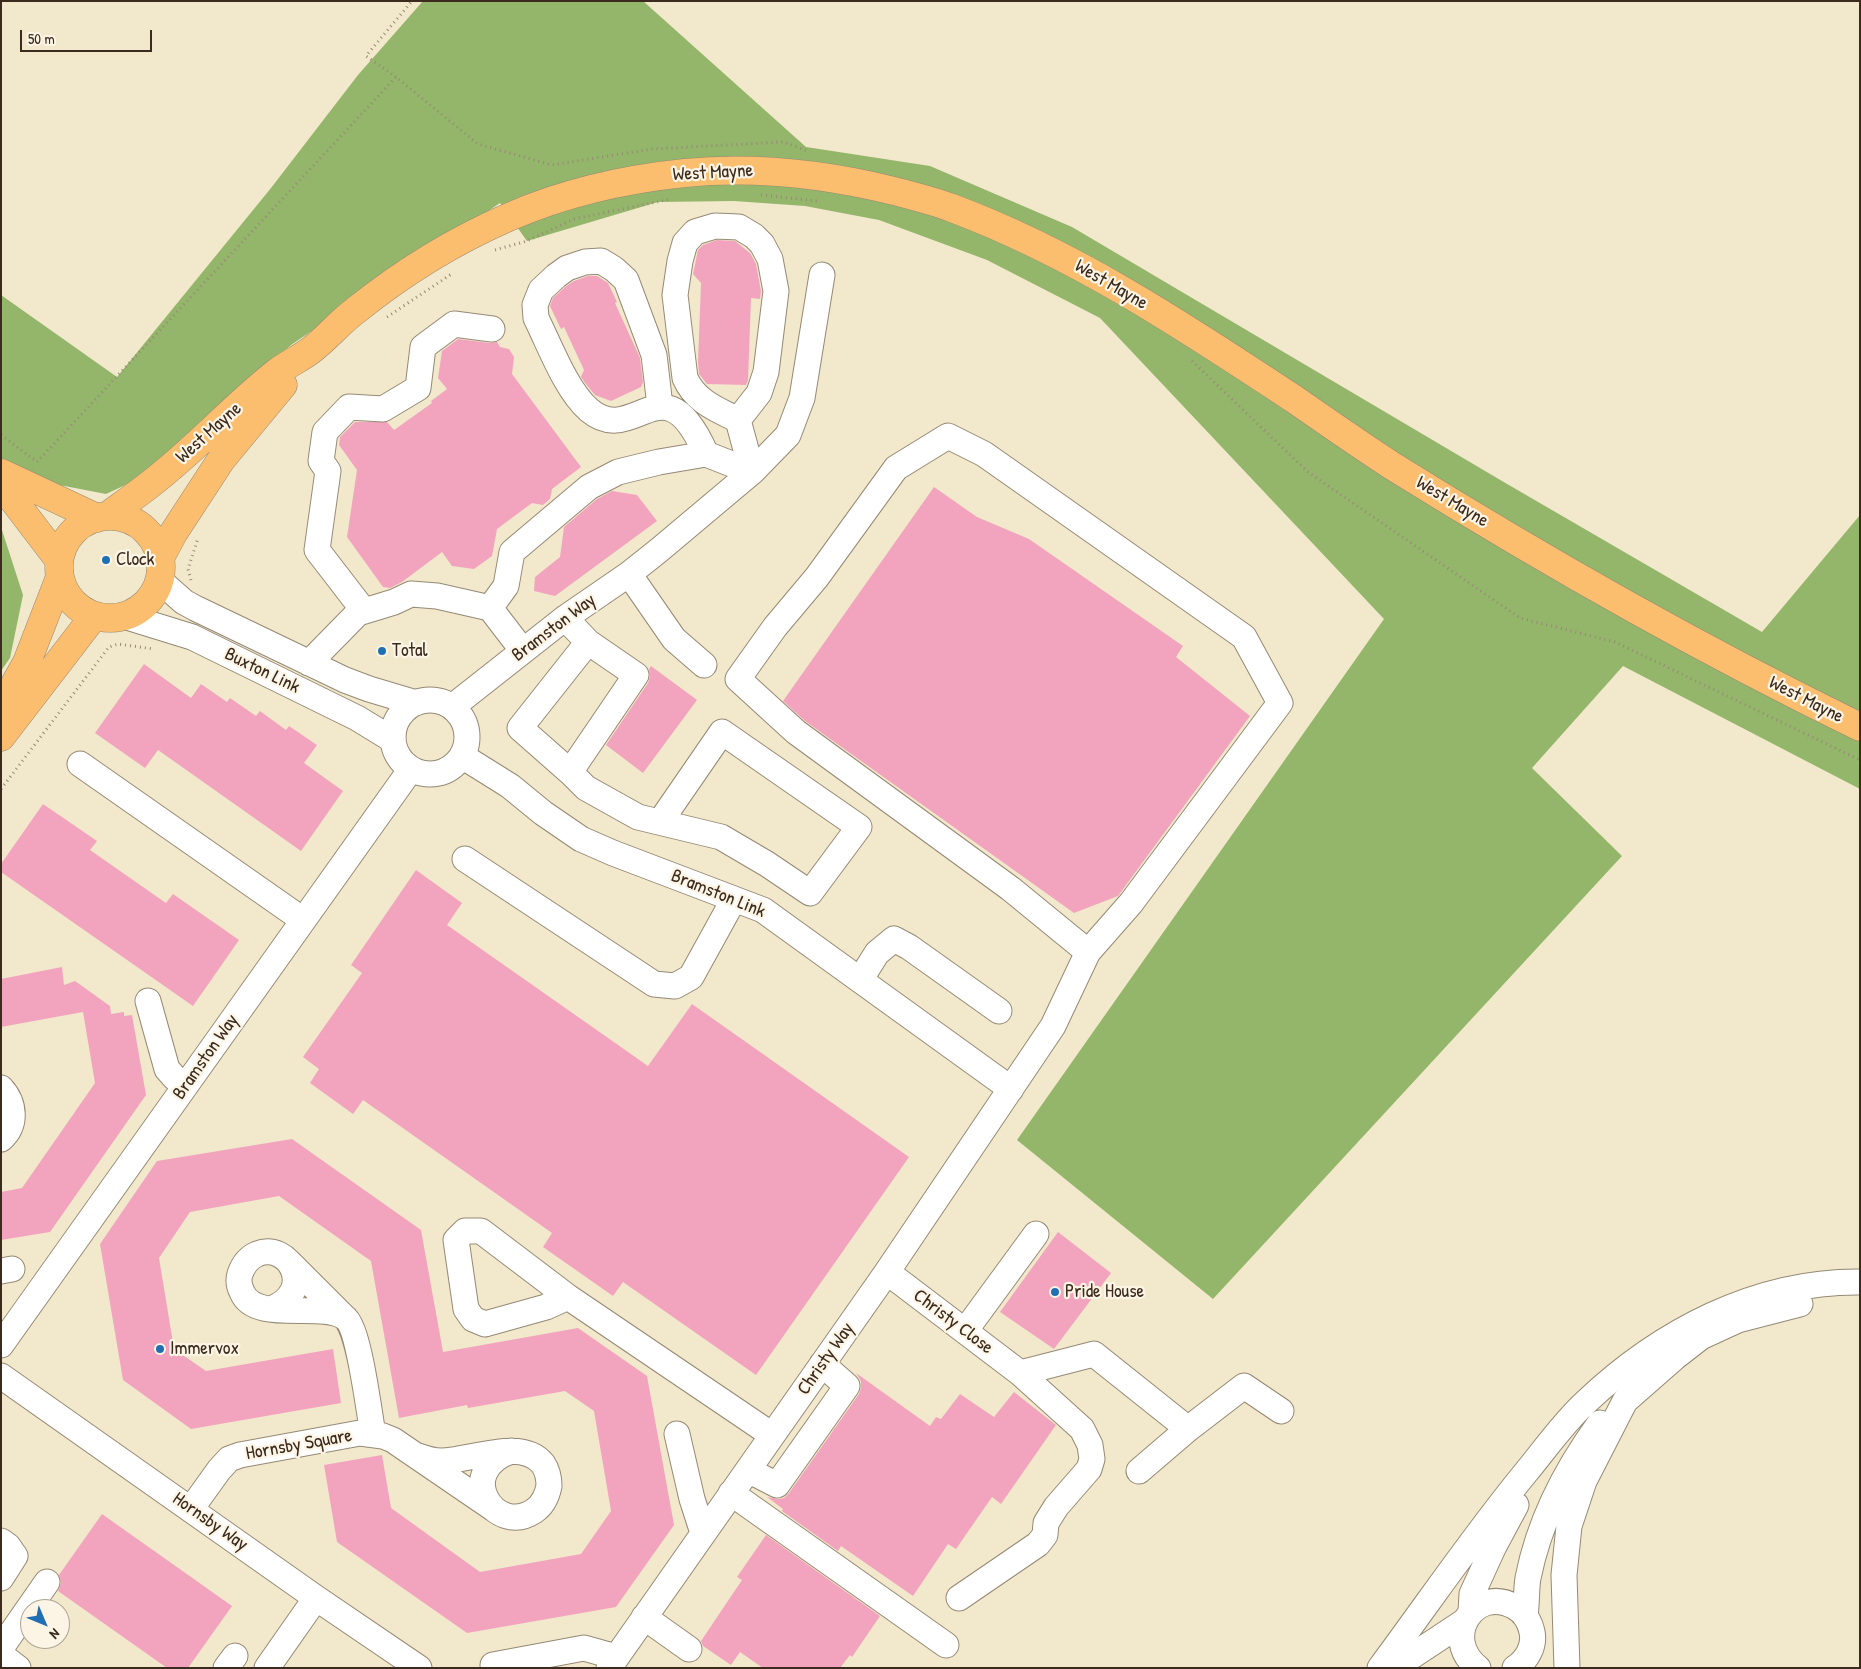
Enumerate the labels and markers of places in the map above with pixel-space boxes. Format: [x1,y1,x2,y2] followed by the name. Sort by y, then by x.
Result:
[116,549,154,571] place label: Clock
[100,554,112,566] marker: Clock
[392,640,428,662] place label: Total
[376,645,388,657] marker: Total
[1065,1281,1144,1303] place label: Pride House
[1049,1286,1061,1298] marker: Pride House
[170,1338,239,1360] place label: Immervox
[154,1343,166,1355] marker: Immervox

